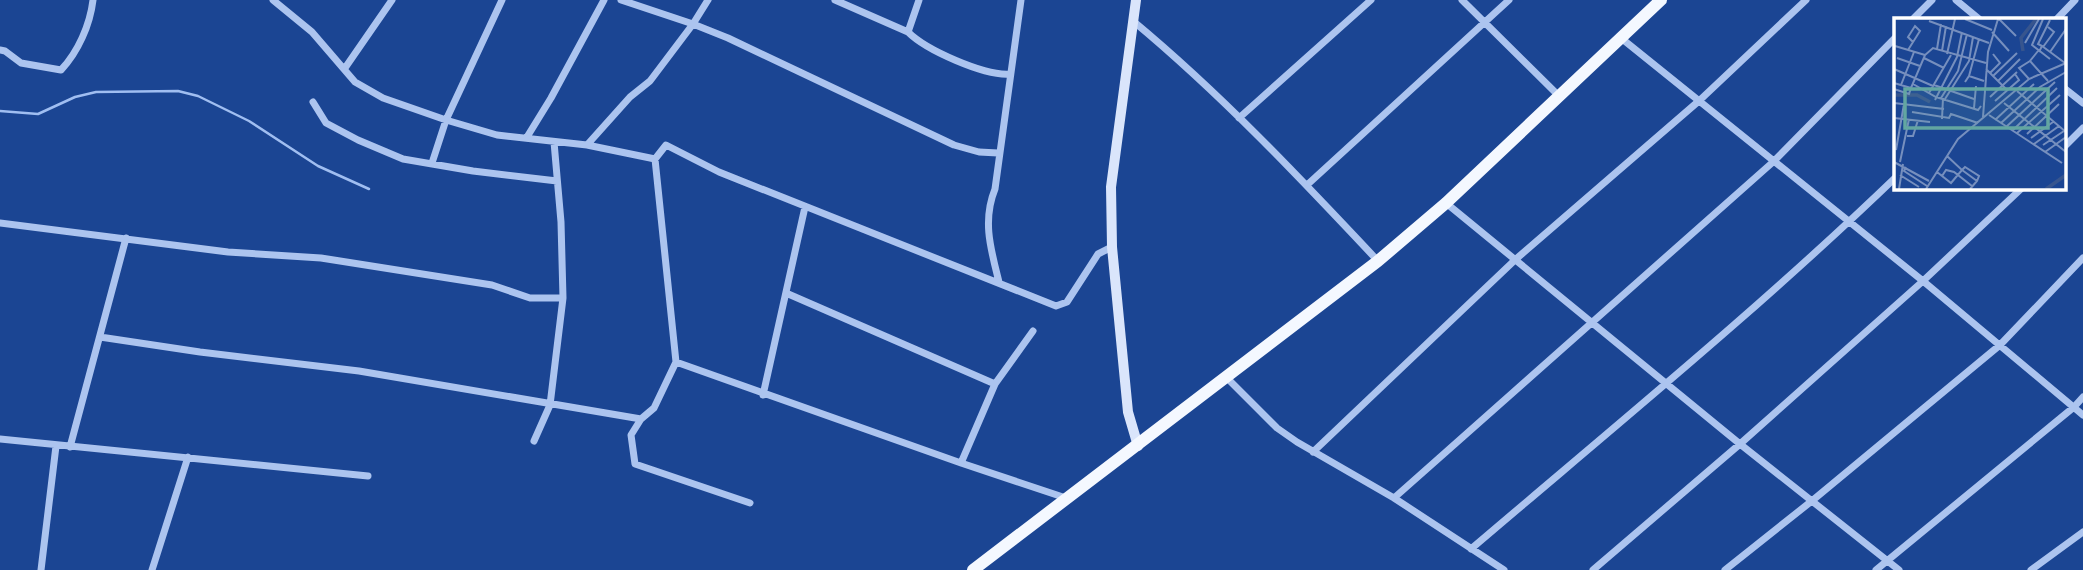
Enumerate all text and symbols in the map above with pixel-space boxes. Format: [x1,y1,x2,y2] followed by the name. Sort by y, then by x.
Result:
[1894,18,2066,189] inset map

